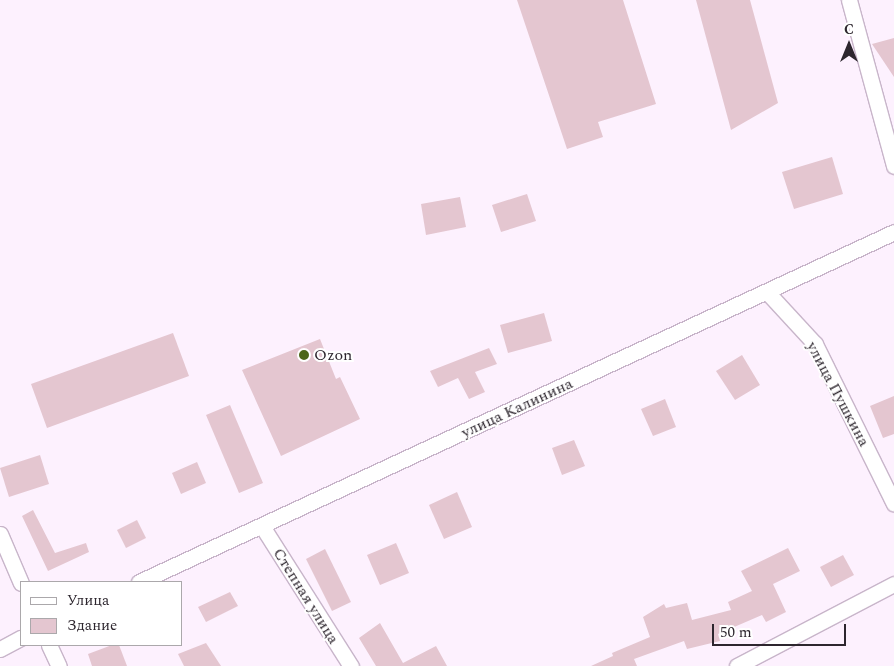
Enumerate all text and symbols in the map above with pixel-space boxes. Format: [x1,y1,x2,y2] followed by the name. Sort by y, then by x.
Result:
[844,19,854,40] text: С
[824,20,874,70] north arrow
[802,338,874,450] street label: улица Пушкина
[314,345,352,365] place label: Ozon
[298,349,310,361] marker: Ozon
[458,374,576,442] street label: улица Калинина
[269,545,343,647] street label: Степная улица
[20,581,182,646] legend
[67,589,109,612] text: Улица
[67,614,117,637] text: Здание
[714,614,848,646] scale bar
[720,621,752,644] text: 50 m

